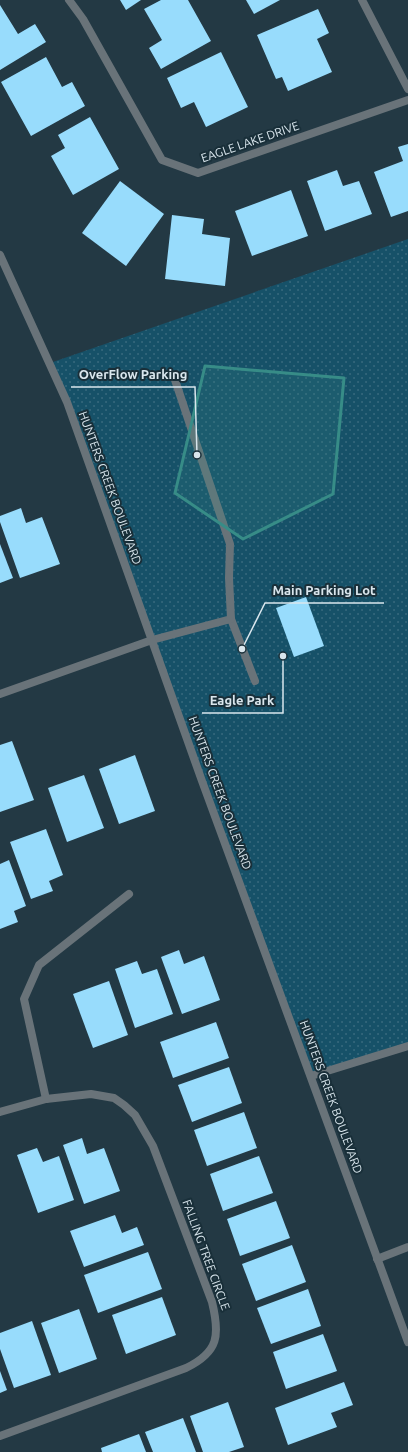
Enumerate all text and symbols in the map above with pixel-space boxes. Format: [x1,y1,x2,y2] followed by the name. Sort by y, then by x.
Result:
[199,119,301,164] street label: EAGLE LAKE DRIVE
[71,362,195,387] callout: OverFlow Parking
[79,367,187,381] text: OverFlow Parking
[77,409,144,566] street label: HUNTERS CREEK BOULEVARD
[265,578,384,603] callout: Main Parking Lot
[272,583,376,597] text: Main Parking Lot
[202,688,283,713] callout: Eagle Park
[210,693,275,707] text: Eagle Park
[187,714,254,871] street label: HUNTERS CREEK BOULEVARD
[298,1018,365,1175] street label: HUNTERS CREEK BOULEVARD
[180,1198,233,1312] street label: FALLING TREE CIRCLE

